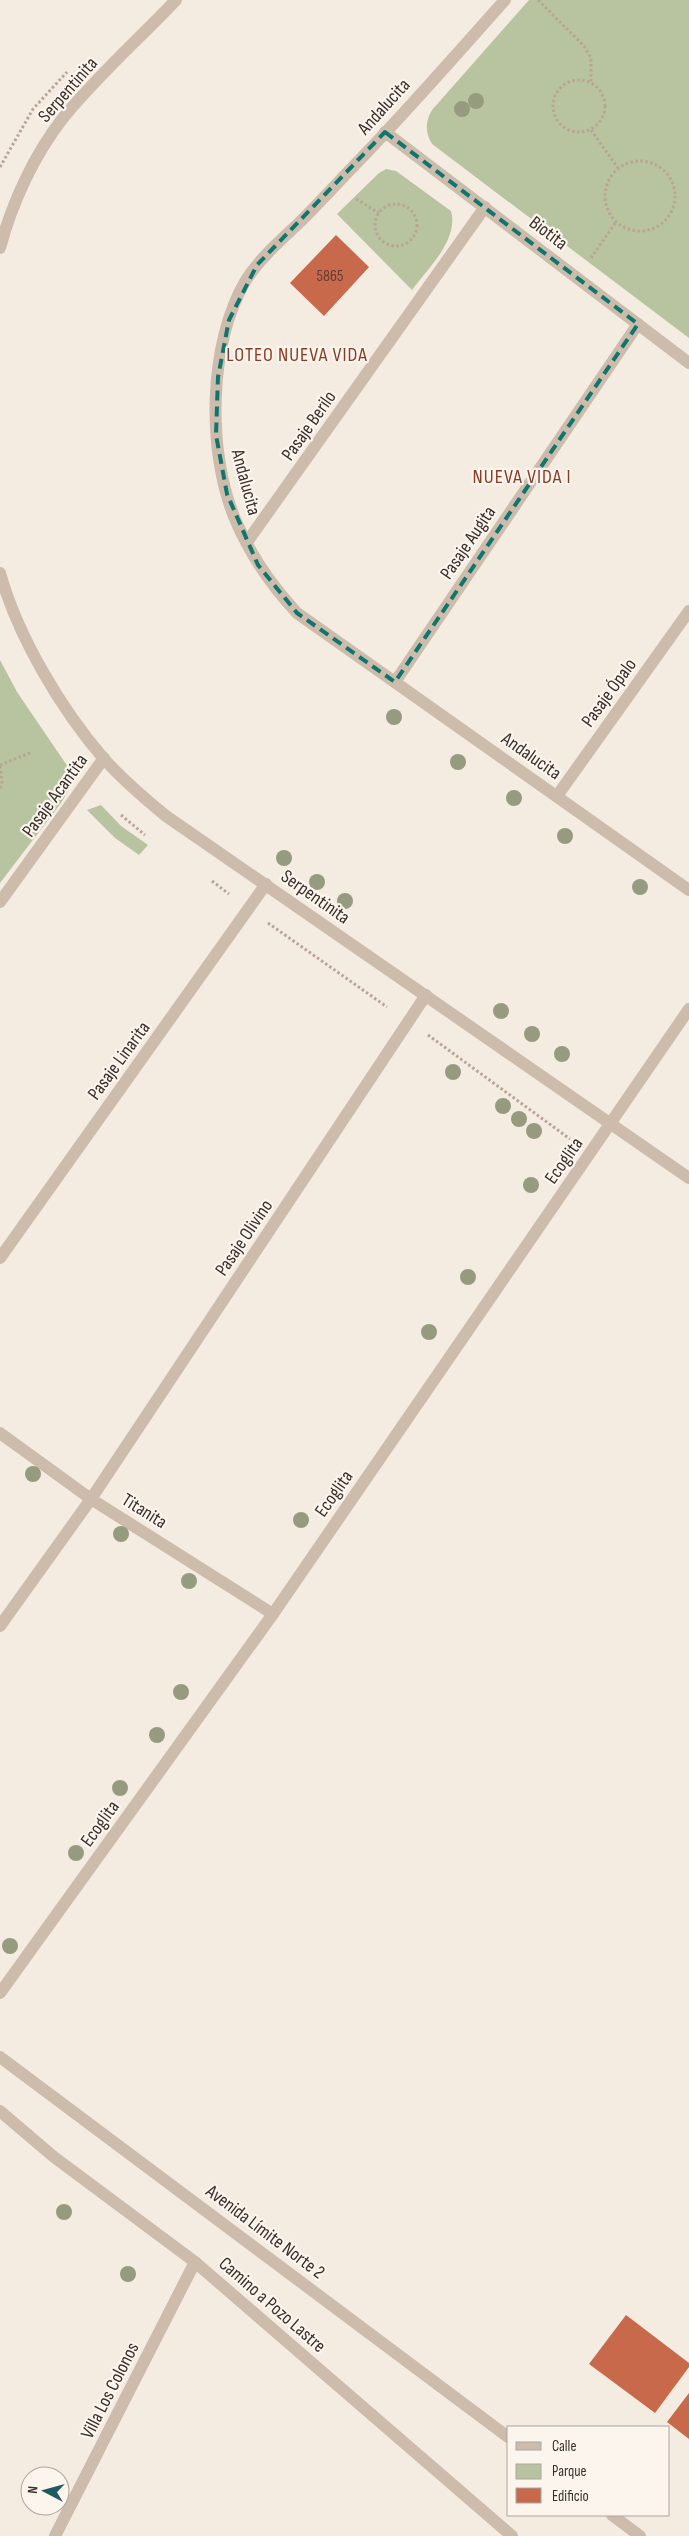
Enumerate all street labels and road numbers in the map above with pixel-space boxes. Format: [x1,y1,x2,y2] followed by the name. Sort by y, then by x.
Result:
[34,53,103,127] street label: Serpentinita
[352,74,415,141] street label: Andalucita
[524,211,572,255] street label: Biotita
[277,387,342,465] street label: Pasaje Berilo
[225,446,265,518] street label: Andalucita
[435,502,501,584] street label: Pasaje Augita
[577,654,642,732] street label: Pasaje Ópalo
[496,727,565,785] street label: Andalucita
[17,750,93,842] street label: Pasaje Acantita
[276,865,354,929] street label: Serpentinita
[83,1017,155,1105] street label: Pasaje Linarita
[540,1133,588,1188] street label: Ecoglita
[210,1195,278,1280] street label: Pasaje Olivino
[310,1466,358,1521] street label: Ecoglita
[117,1489,171,1534] street label: Titanita
[76,1796,125,1851] street label: Ecoglita
[200,2179,329,2284] street label: Avenida Límite Norte 2
[214,2252,330,2358] street label: Camino a Pozo Lastre
[76,2338,145,2443] street label: Villa Los Colonos

